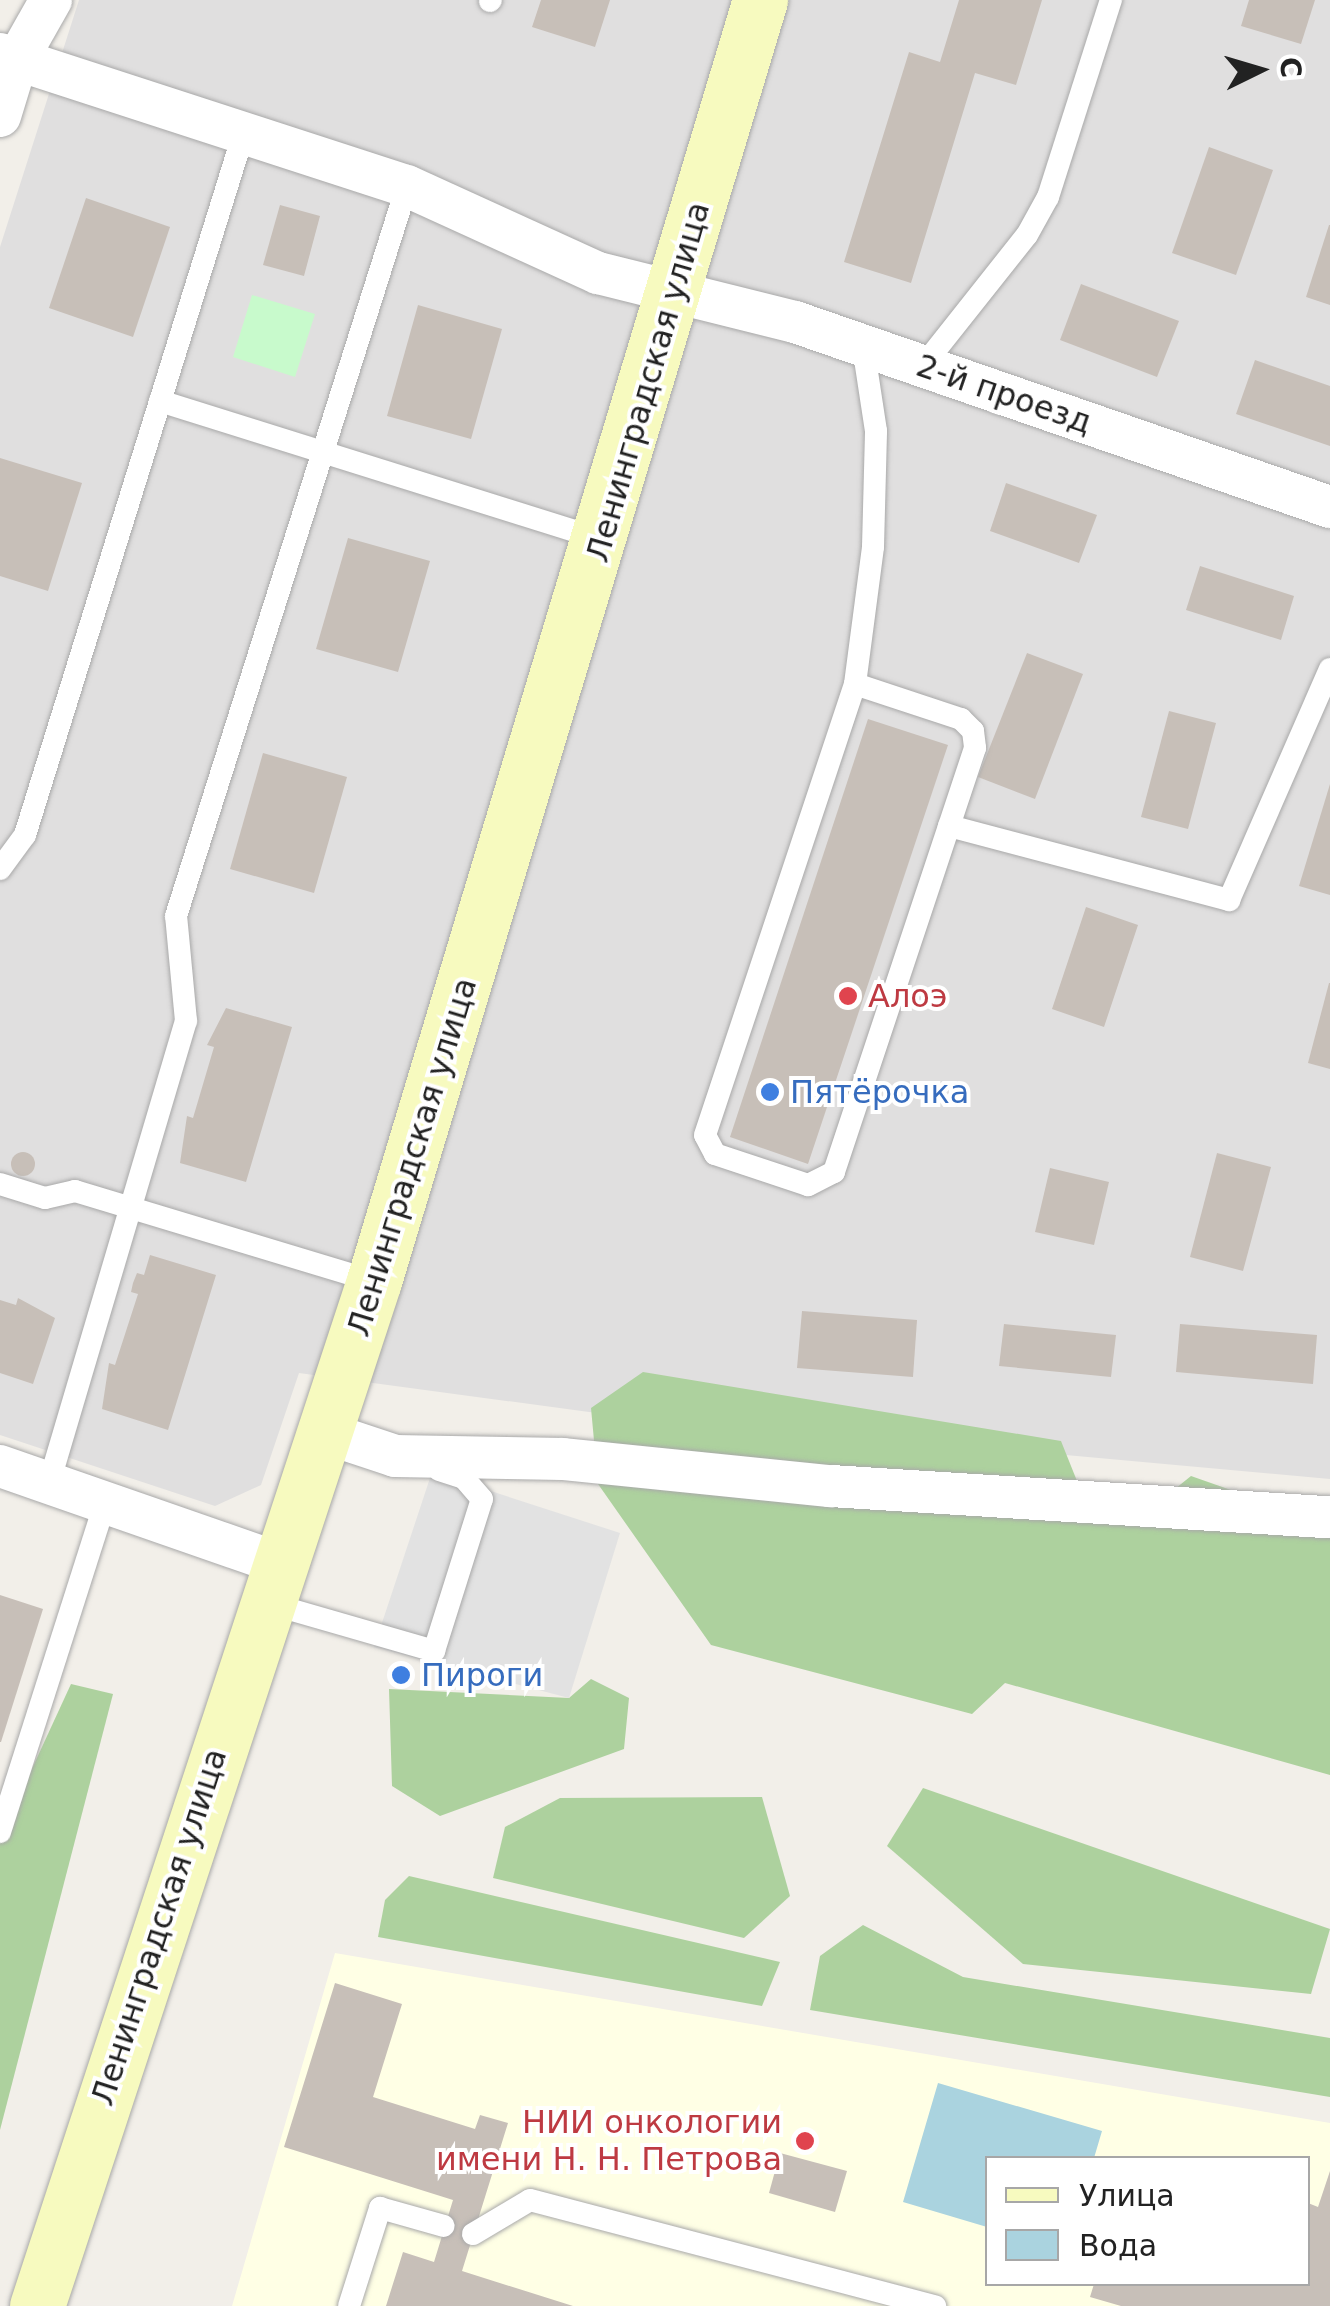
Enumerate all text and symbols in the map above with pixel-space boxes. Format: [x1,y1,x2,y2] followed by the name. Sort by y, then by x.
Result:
[1210,20,1310,120] north arrow
[1273,56,1308,79] text: С
[578,198,718,566] street label: Ленинградская улица
[911,346,1097,442] street label: 2-й проезд
[339,973,485,1341] street label: Ленинградская улица
[868,977,947,1015] place label: Алоэ
[837,985,859,1007] marker: Алоэ
[790,1073,969,1111] place label: Пятёрочка
[759,1081,781,1103] marker: Пятёрочка
[421,1656,543,1694] place label: Пироги
[390,1664,412,1686] marker: Пироги
[83,1744,235,2110] street label: Ленинградская улица
[436,2104,782,2179] place label: НИИ онкологии имени Н. Н. Петрова
[792,2128,818,2154] marker: НИИ онкологии имени Н. Н. Петрова
[985,2156,1310,2286] legend
[1079,2178,1175,2213] text: Улица
[1079,2228,1157,2263] text: Вода

